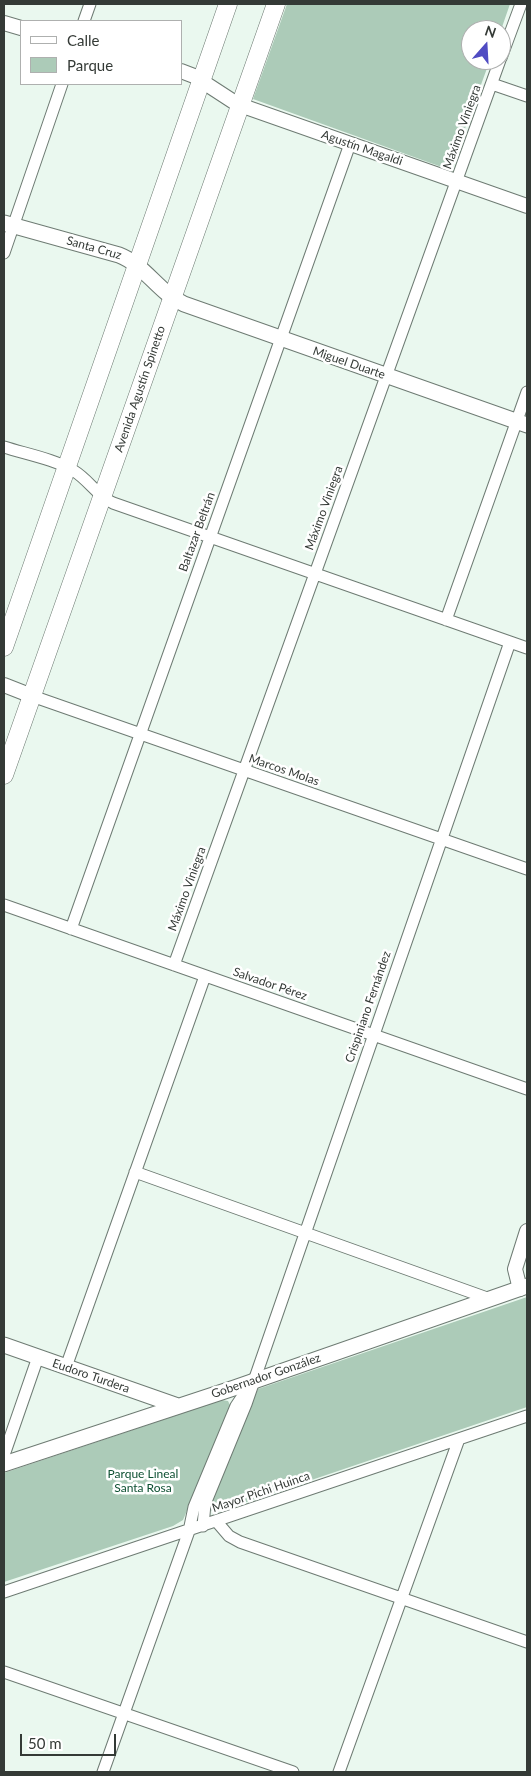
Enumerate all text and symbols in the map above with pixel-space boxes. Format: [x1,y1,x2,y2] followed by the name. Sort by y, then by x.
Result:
[20,20,182,85] legend
[461,20,511,70] north arrow
[483,21,499,41] text: N
[67,31,99,49] text: Calle
[67,56,113,74] text: Parque
[440,83,484,171] street label: Máximo Viniegra
[319,127,405,169] street label: Agustín Magaldi
[65,233,123,263] street label: Santa Cruz
[112,324,168,454] street label: Avenida Agustín Spinetto
[311,344,387,382] street label: Miguel Duarte
[302,464,346,552] street label: Máximo Viniegra
[176,490,218,574] street label: Baltazar Beltrán
[247,751,321,789] street label: Marcos Molas
[165,845,209,933] street label: Máximo Viniegra
[342,949,394,1065] street label: Crispiniano Fernández
[231,965,309,1003] street label: Salvador Pérez
[209,1351,323,1401] street label: Gobernador González
[50,1356,132,1396] street label: Eudoro Turdera
[108,1467,178,1495] park label: Parque Lineal Santa Rosa
[210,1469,312,1515] street label: Mayor Pichi Huinca
[22,1724,119,1756] scale bar
[28,1734,62,1752] text: 50 m

